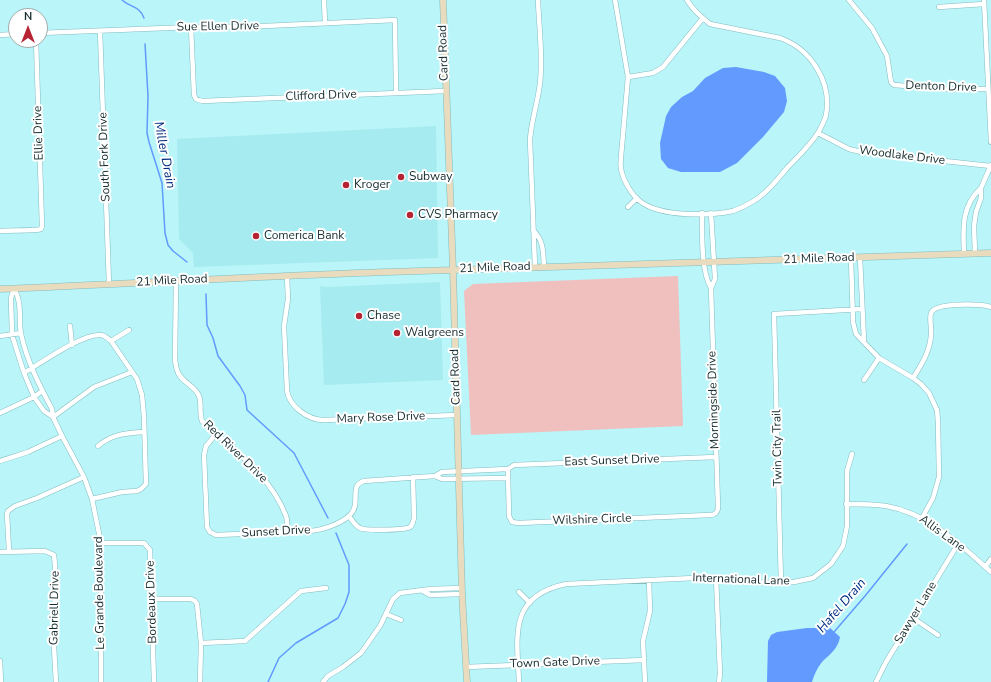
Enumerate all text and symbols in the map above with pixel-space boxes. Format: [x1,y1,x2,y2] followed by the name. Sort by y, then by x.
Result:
[8,8,48,48] north arrow
[24,9,32,24] text: N
[177,19,259,35] street label: Sue Ellen Drive
[436,25,452,81] street label: Card Road
[905,79,977,95] street label: Denton Drive
[285,88,357,104] street label: Clifford Drive
[31,105,47,161] street label: Ellie Drive
[96,112,114,202] street label: South Fork Drive
[150,120,178,190] water label: Miller Drain
[858,144,946,168] street label: Woodlake Drive
[409,170,452,184] place label: Subway
[396,172,406,182] marker: Subway
[354,178,390,192] place label: Kroger
[341,180,351,190] marker: Kroger
[418,208,498,222] place label: CVS Pharmacy
[405,210,415,220] marker: CVS Pharmacy
[264,229,344,243] place label: Comerica Bank
[251,231,261,241] marker: Comerica Bank
[783,251,855,267] street label: 21 Mile Road
[459,260,531,276] street label: 21 Mile Road
[136,272,208,290] street label: 21 Mile Road
[367,309,400,323] place label: Chase
[354,311,364,321] marker: Chase
[405,326,464,340] place label: Walgreens
[392,328,402,338] marker: Walgreens
[448,349,464,405] street label: Card Road
[705,351,723,449] street label: Morningside Drive
[336,409,426,427] street label: Mary Rose Drive
[770,409,786,487] street label: Twin City Trail
[200,418,270,486] street label: Red River Drive
[564,452,660,470] street label: East Sunset Drive
[552,511,632,529] street label: Wilshire Circle
[916,512,968,556] street label: Allis Lane
[241,523,311,541] street label: Sunset Drive
[92,536,108,650] street label: Le Grande Boulevard
[143,560,161,644] street label: Bordeaux Drive
[47,571,63,645] street label: Gabriell Drive
[692,571,790,589] street label: International Lane
[814,576,870,636] water label: Hafel Drain
[892,579,940,647] street label: Sawyer Lane
[510,654,600,672] street label: Town Gate Drive

